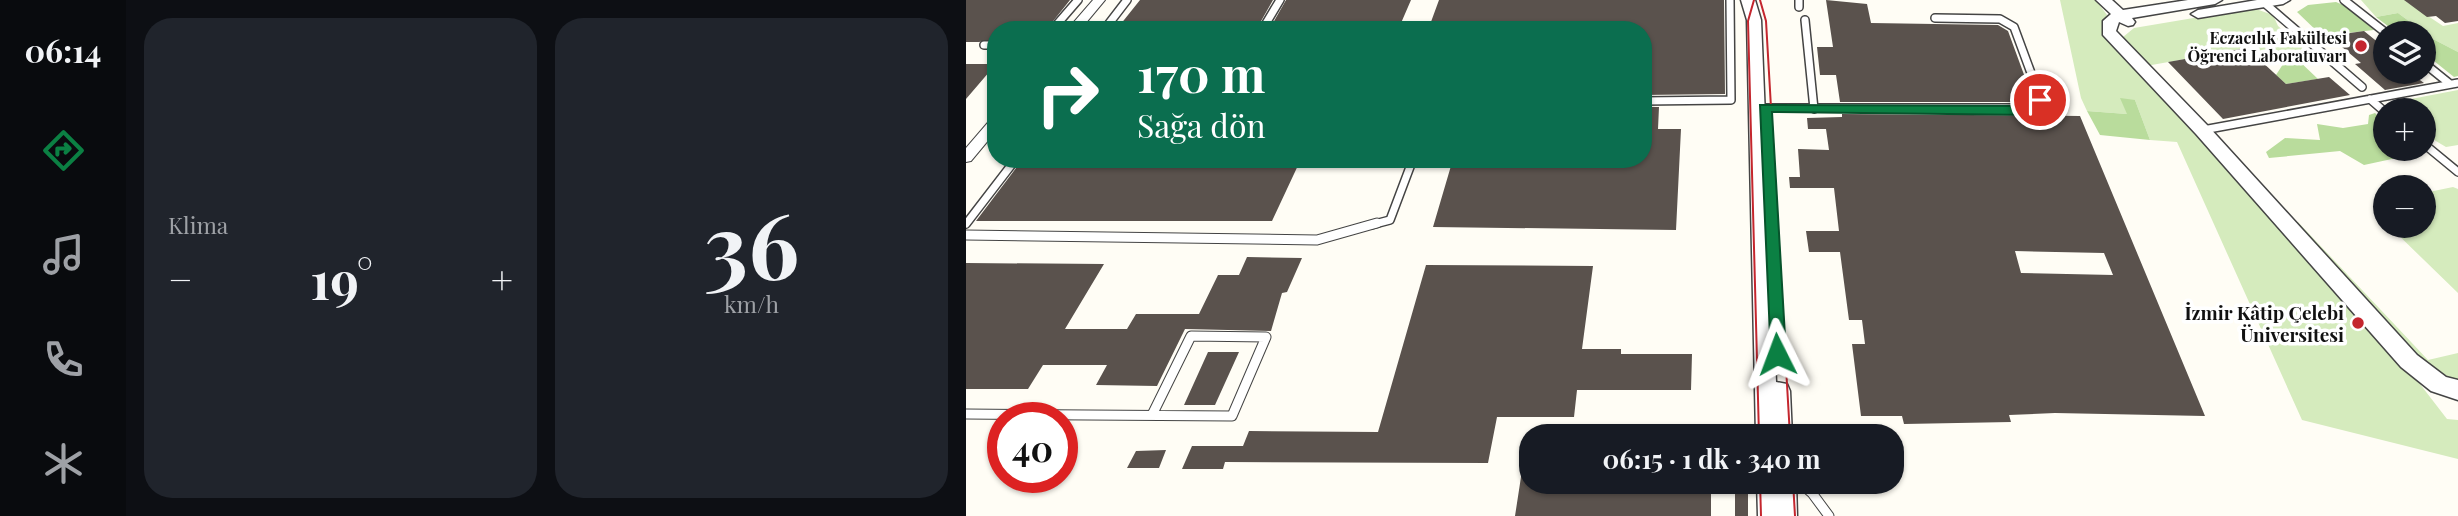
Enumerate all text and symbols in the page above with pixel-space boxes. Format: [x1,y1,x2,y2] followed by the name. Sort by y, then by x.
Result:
[2373,21,2436,238] map controls
[2373,21,2436,84] button: layers
[2188,27,2347,66] place label: Eczacılık Fakültesi Öğrenci Laboratuvarı
[24,28,102,71] text: 06:14
[2353,38,2369,54] marker: Eczacılık Fakültesi Öğrenci Laboratuvarı
[1137,40,1265,105] text: 170 m
[1022,49,1113,140] icon: right
[2010,70,2070,130] pin
[2021,81,2059,119] icon: arrive
[2373,98,2436,161] button: +
[1137,103,1266,146] text: Sağa dön
[39,126,88,175] icon: directions
[2373,175,2436,238] button: −
[704,182,799,303] text: 36
[168,209,228,240] text: Klima
[39,230,88,279] icon: music
[310,244,373,313] text: 19°
[168,253,193,304] text: −
[491,253,513,304] text: +
[724,288,779,319] text: km/h
[2185,299,2344,347] place label: İzmir Kâtip Çelebi Üniversitesi
[2350,315,2366,331] marker: İzmir Kâtip Çelebi Üniversitesi
[1740,317,1814,391] position arrow
[39,335,88,384] icon: phone
[987,402,1078,493] speed limit sign: 40
[39,439,88,488] icon: climate
[1603,441,1821,476] text: 06:15 · 1 dk · 340 m

